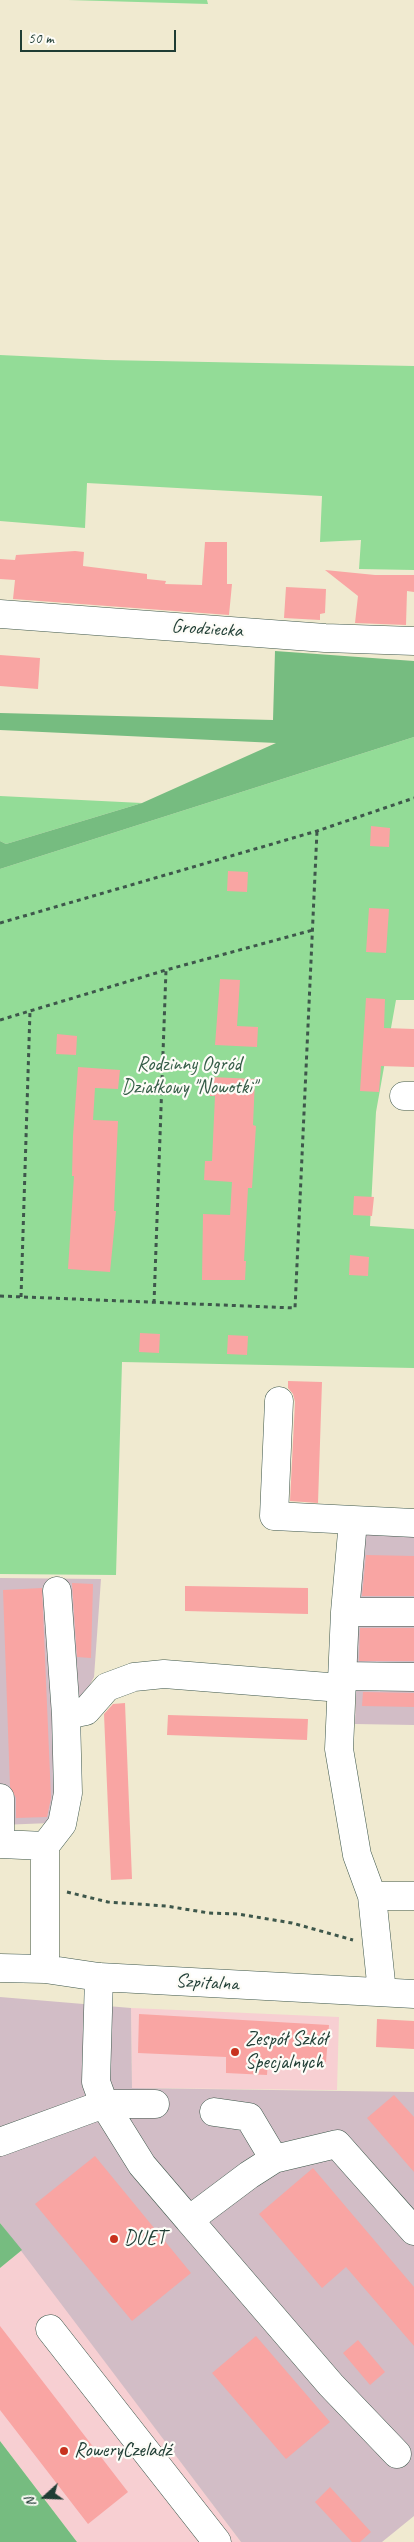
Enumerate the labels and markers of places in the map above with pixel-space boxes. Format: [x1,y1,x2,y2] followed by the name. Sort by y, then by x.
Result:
[245,2028,327,2075] place label: Zespół Szkół Specjalnych
[229,2046,241,2058] marker: Zespół Szkół Specjalnych
[124,2227,165,2251] place label: DUET
[108,2233,120,2245] marker: DUET
[74,2439,171,2463] place label: RoweryCzeladź
[58,2445,70,2457] marker: RoweryCzeladź

